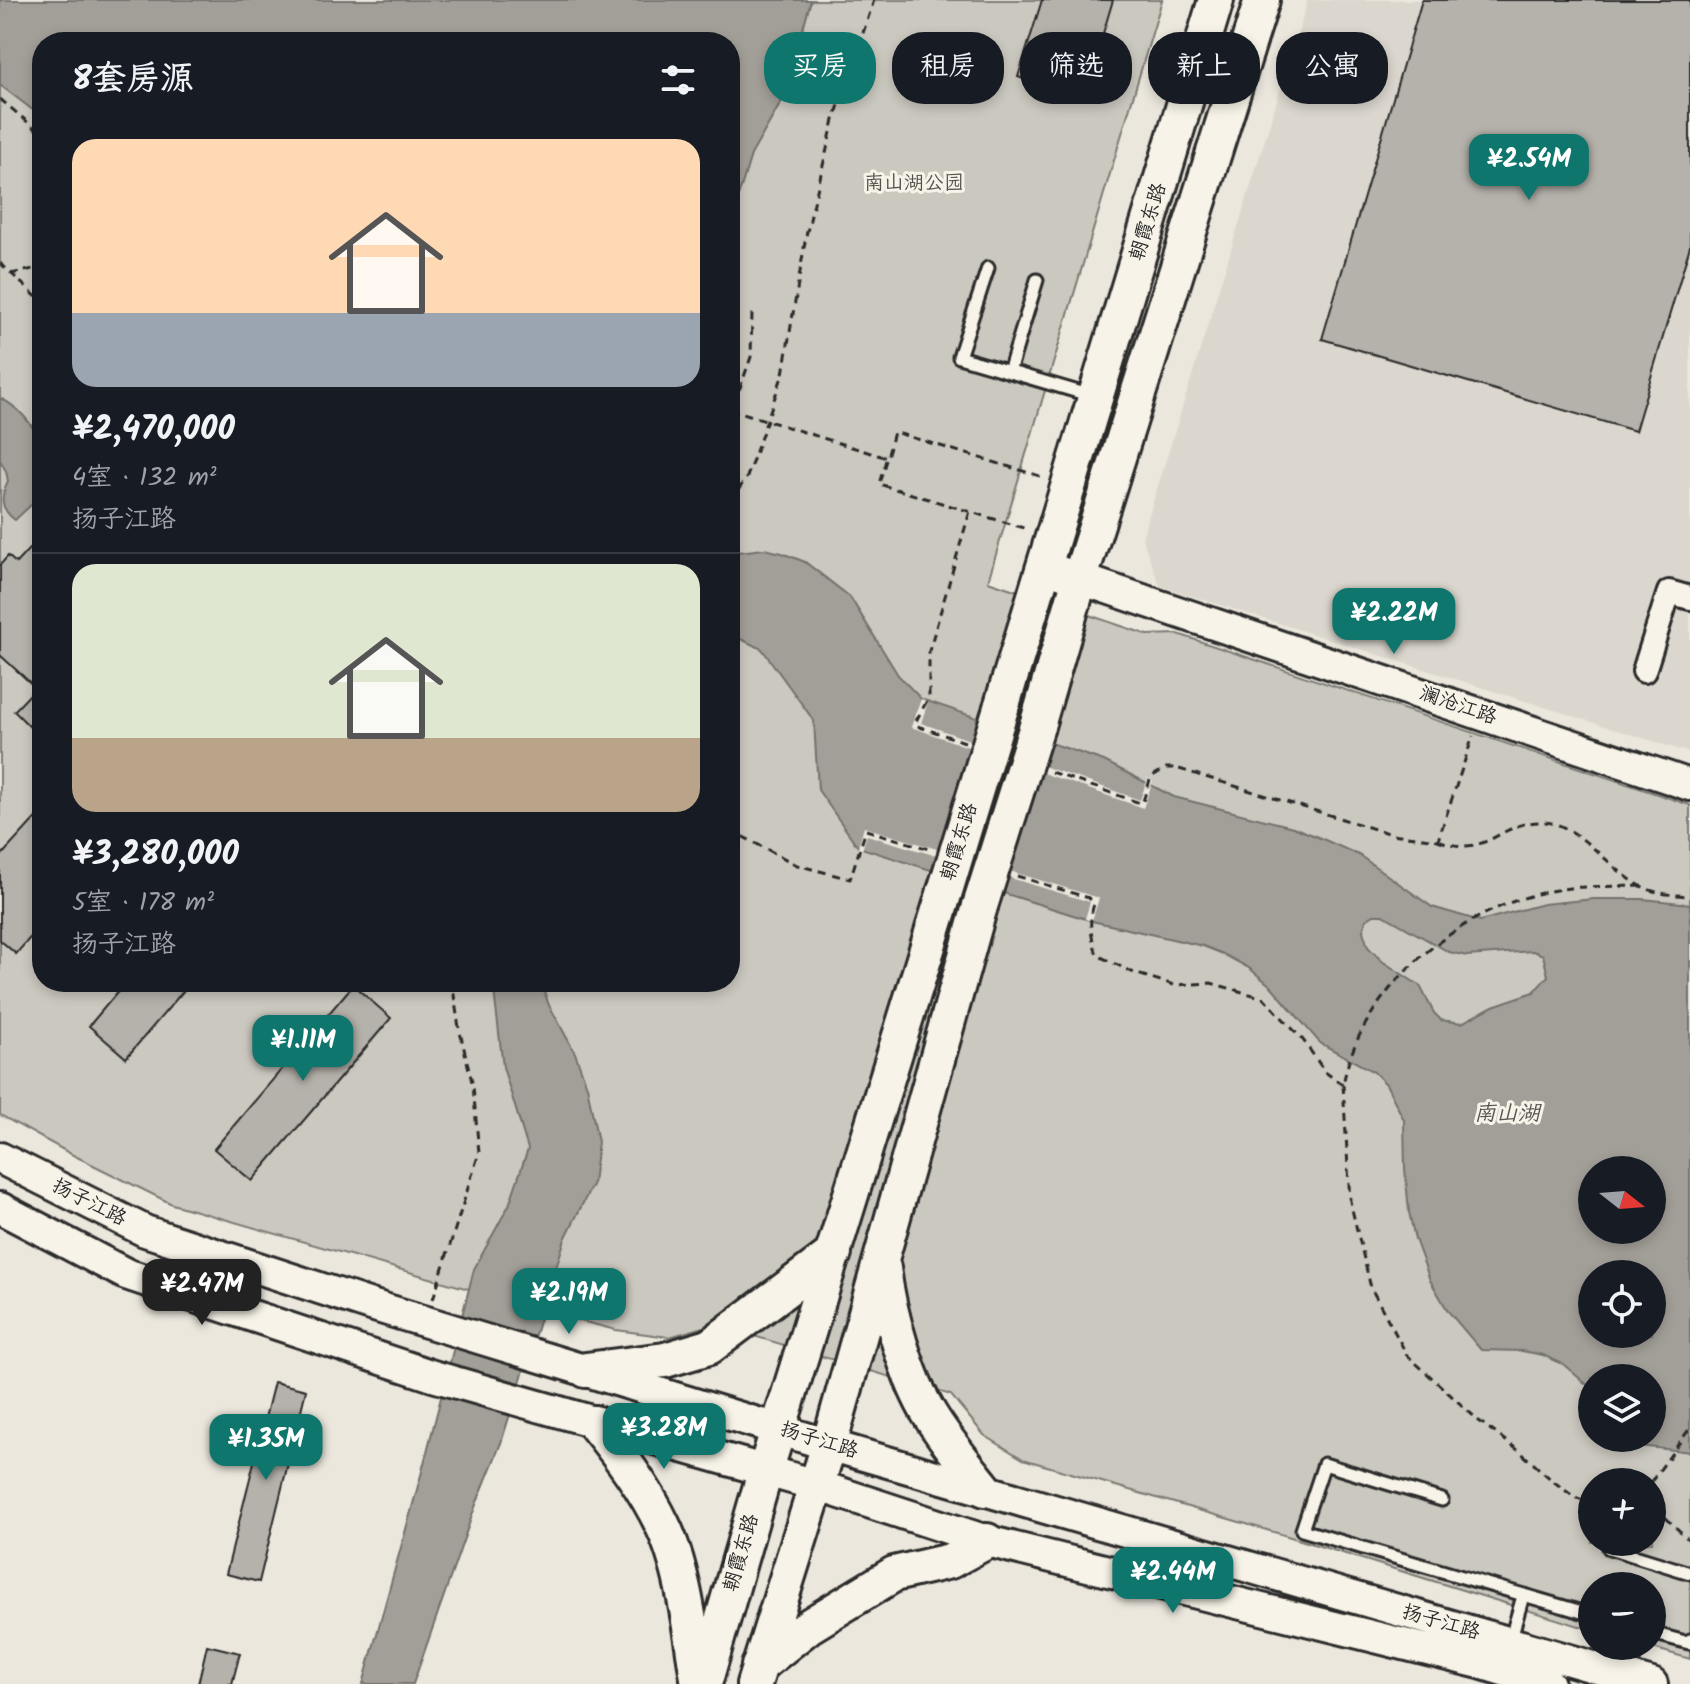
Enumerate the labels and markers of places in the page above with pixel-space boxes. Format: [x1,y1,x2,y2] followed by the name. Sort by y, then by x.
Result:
[1464,134,1594,202] pin: ¥2.54M
[1329,588,1459,656] pin: ¥2.22M
[238,1015,368,1083] pin: ¥1.11M
[137,1259,267,1327] pin: ¥2.47M
[504,1268,634,1336] pin: ¥2.19M
[599,1403,729,1471] pin: ¥3.28M
[201,1414,331,1482] pin: ¥1.35M
[1108,1547,1238,1615] pin: ¥2.44M

